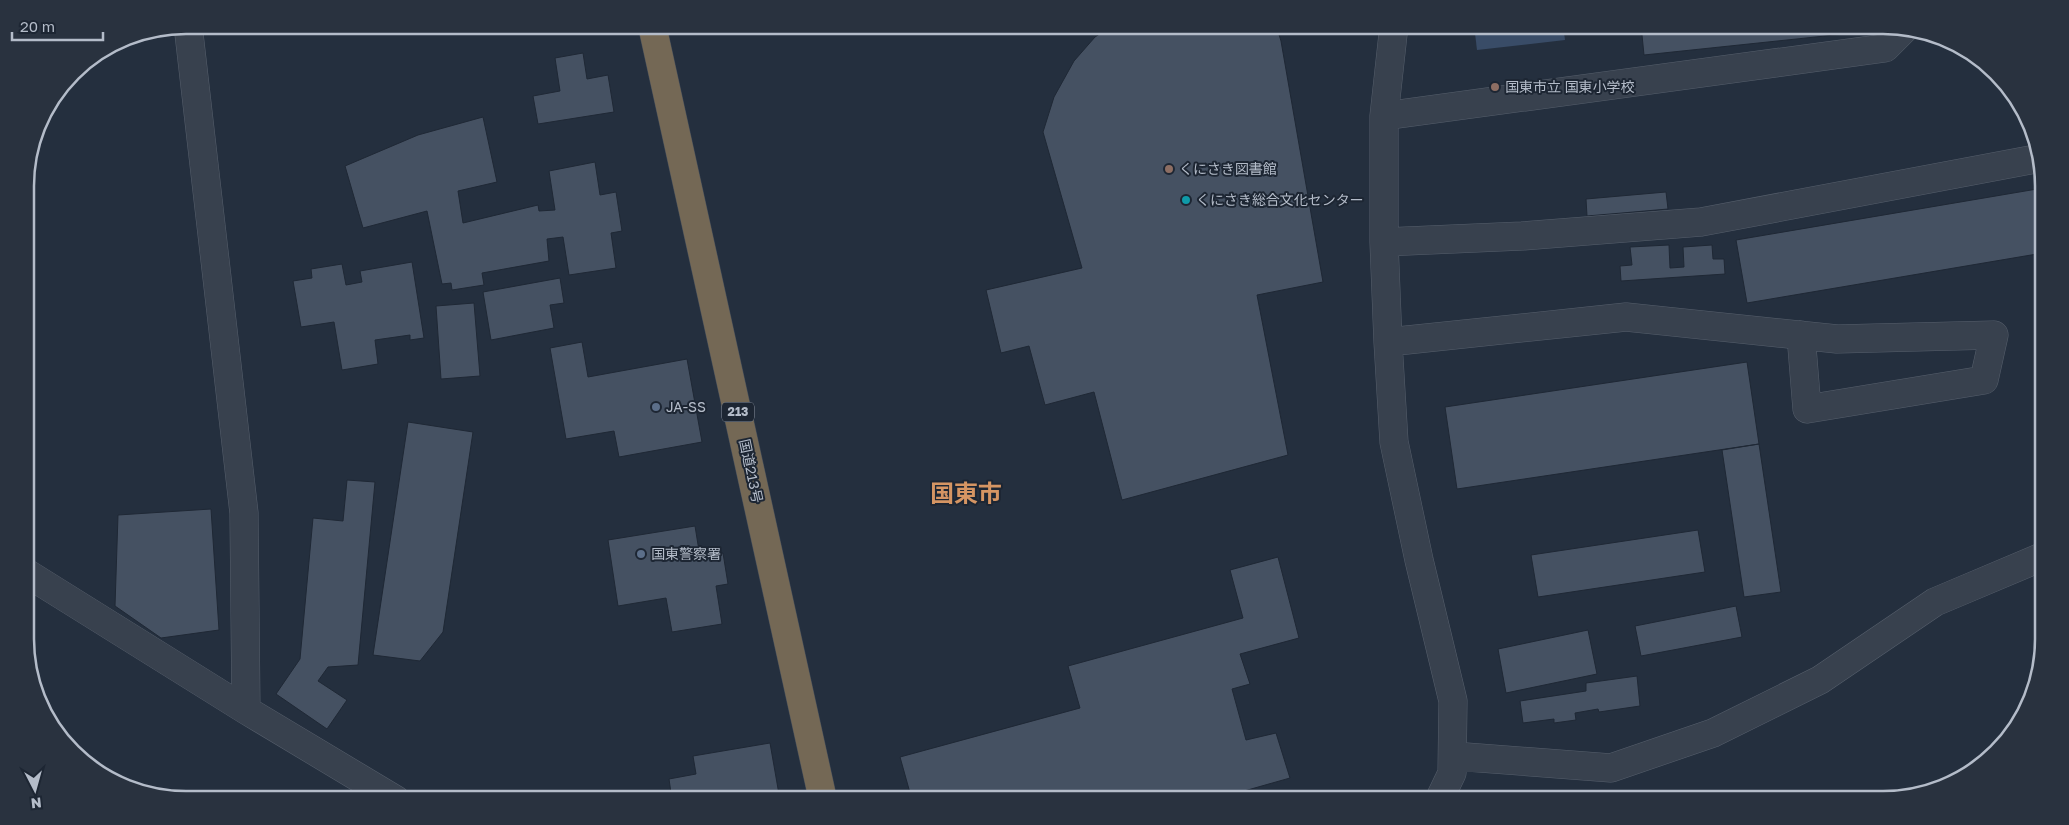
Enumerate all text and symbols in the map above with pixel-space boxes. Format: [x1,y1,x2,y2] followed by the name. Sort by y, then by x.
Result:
[12,10,104,42] scale bar
[20,17,55,35] text: 20 m
[1505,78,1635,95] place label: 国東市立 国東小学校
[1489,81,1501,93] marker: 国東市立 国東小学校
[1179,160,1277,177] place label: くにさき図書館
[1163,163,1175,175] marker: くにさき図書館
[1196,191,1364,208] place label: くにさき総合文化センター
[1180,194,1192,206] marker: くにさき総合文化センター
[666,398,706,415] place label: JA-SS
[650,401,662,413] marker: JA-SS
[722,402,754,422] road number: 213
[736,437,767,505] street label: 国道213号
[930,478,1002,507] district label: 国東市
[651,545,721,562] place label: 国東警察署
[635,548,647,560] marker: 国東警察署
[10,765,60,815] north arrow
[30,794,43,812] text: N

